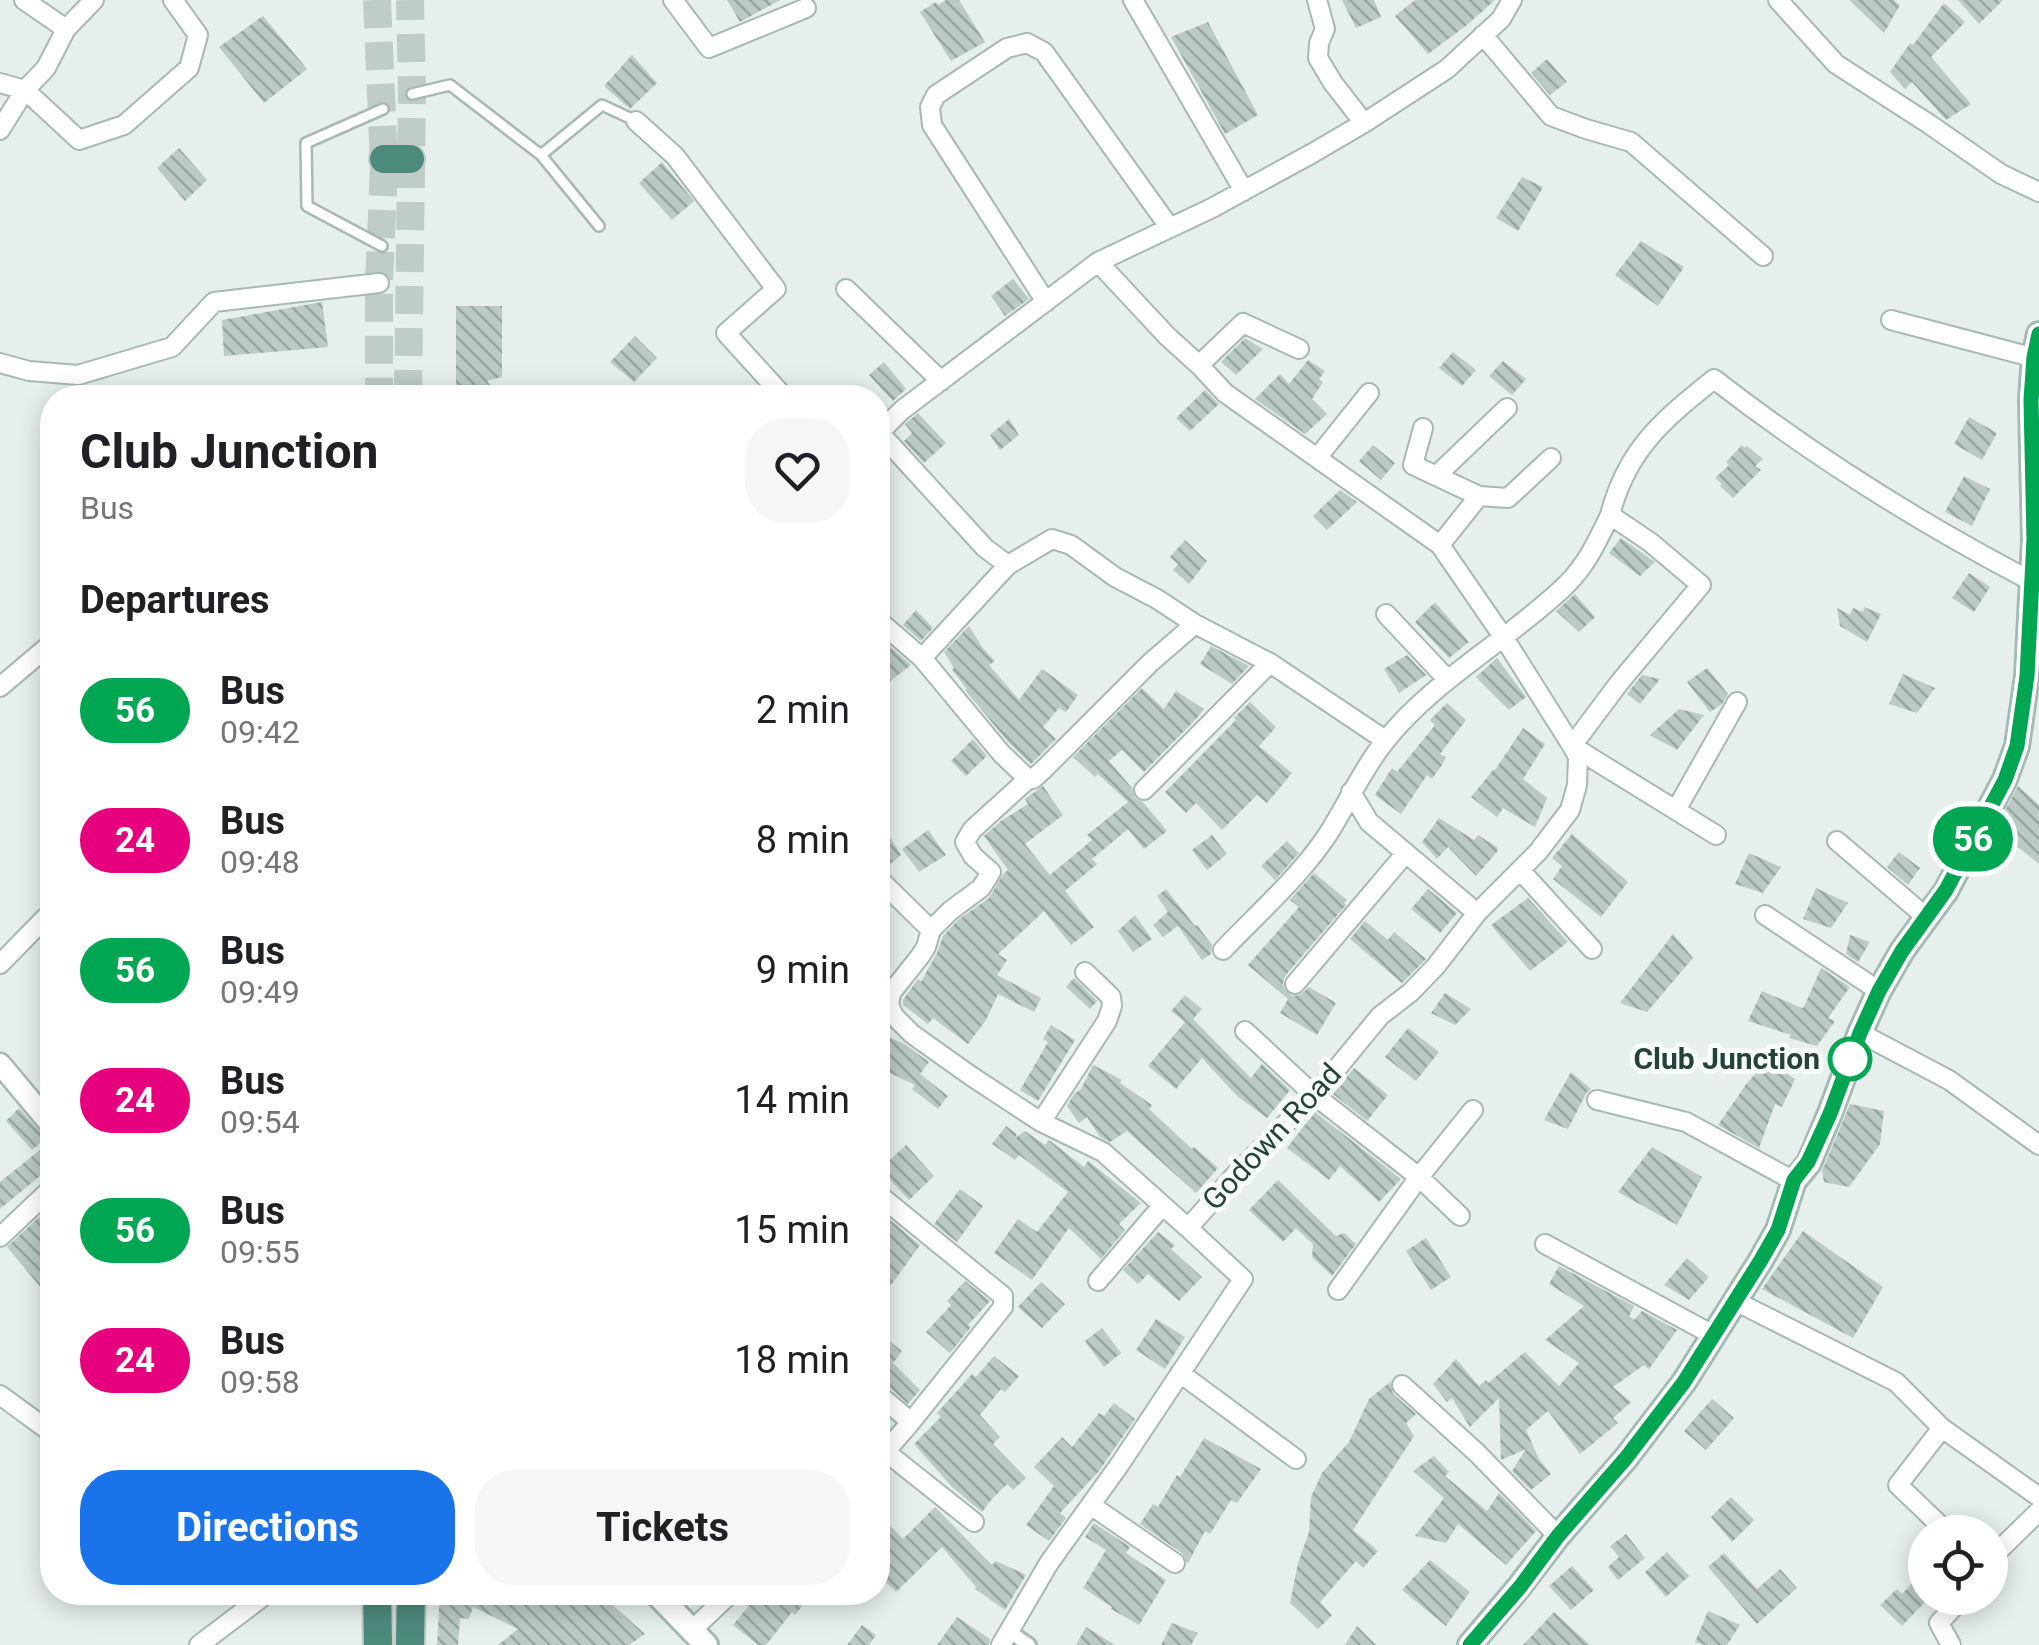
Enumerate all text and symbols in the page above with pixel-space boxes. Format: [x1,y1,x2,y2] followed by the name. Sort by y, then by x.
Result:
[745,418,850,523] button: heart
[80,423,378,480] text: Club Junction
[80,489,134,527] text: Bus
[80,578,270,622] text: Departures
[220,669,285,713] text: Bus
[756,688,850,732] text: 2 min
[115,690,155,731] text: 56
[220,713,300,751] text: 09:42
[220,799,285,843] text: Bus
[1928,806,2018,872] line badge: 56
[756,818,850,862] text: 8 min
[1953,819,1993,860] text: 56
[115,820,155,861] text: 24
[220,843,300,881] text: 09:48
[220,929,285,973] text: Bus
[756,948,850,992] text: 9 min
[115,950,155,991] text: 56
[220,973,300,1011] text: 09:49
[1829,1038,1871,1080] marker: Club Junction
[1633,1041,1820,1076] place label: Club Junction
[1195,1056,1348,1217] street label: Godown Road
[220,1059,285,1103] text: Bus
[734,1078,850,1122] text: 14 min
[115,1080,155,1121] text: 24
[220,1103,300,1141] text: 09:54
[220,1189,285,1233] text: Bus
[734,1208,850,1252] text: 15 min
[115,1210,155,1251] text: 56
[220,1233,300,1271] text: 09:55
[220,1319,285,1363] text: Bus
[734,1338,850,1382] text: 18 min
[115,1340,155,1381] text: 24
[220,1363,300,1401] text: 09:58
[80,1470,455,1585] button: Directions
[475,1470,850,1585] button: Tickets
[1908,1515,2008,1615] map controls
[1908,1515,2008,1615] button: locate

